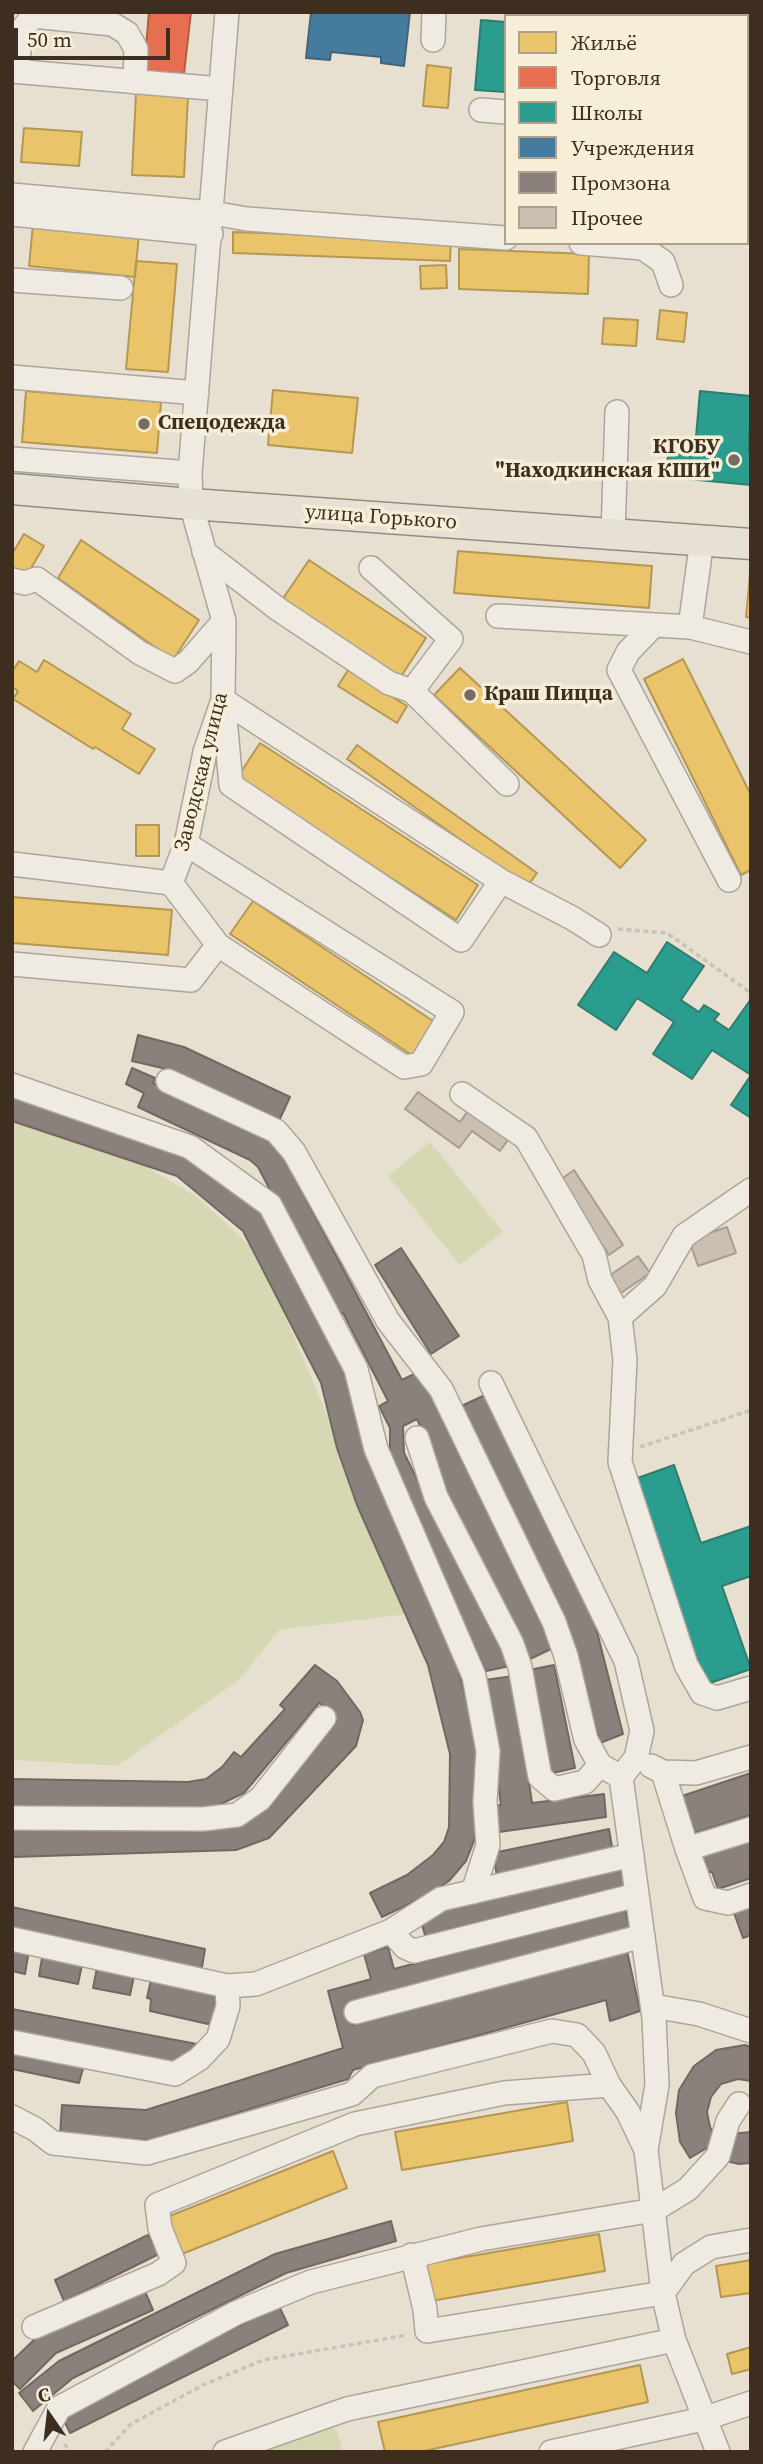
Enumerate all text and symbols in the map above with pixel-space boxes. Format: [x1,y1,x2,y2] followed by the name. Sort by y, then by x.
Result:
[18,14,173,58] scale bar
[504,14,749,245] legend
[27,25,72,54] text: 50 m
[571,28,637,57] text: Жильё
[571,63,661,92] text: Торговля
[571,98,643,127] text: Школы
[571,133,695,162] text: Учреждения
[571,168,671,197] text: Промзона
[571,203,643,232] text: Прочее
[158,411,286,437] place label: Спецодежда
[136,416,152,432] marker: Спецодежда
[495,435,720,485] place label: КГОБУ "Находкинская КШИ"
[726,452,742,468] marker: КГОБУ "Находкинская КШИ"
[304,500,458,536] street label: улица Горького
[484,682,613,708] place label: Краш Пицца
[462,687,478,703] marker: Краш Пицца
[170,690,234,854] street label: Заводская улица
[14,2380,84,2450] north arrow
[35,2381,53,2409] text: С

